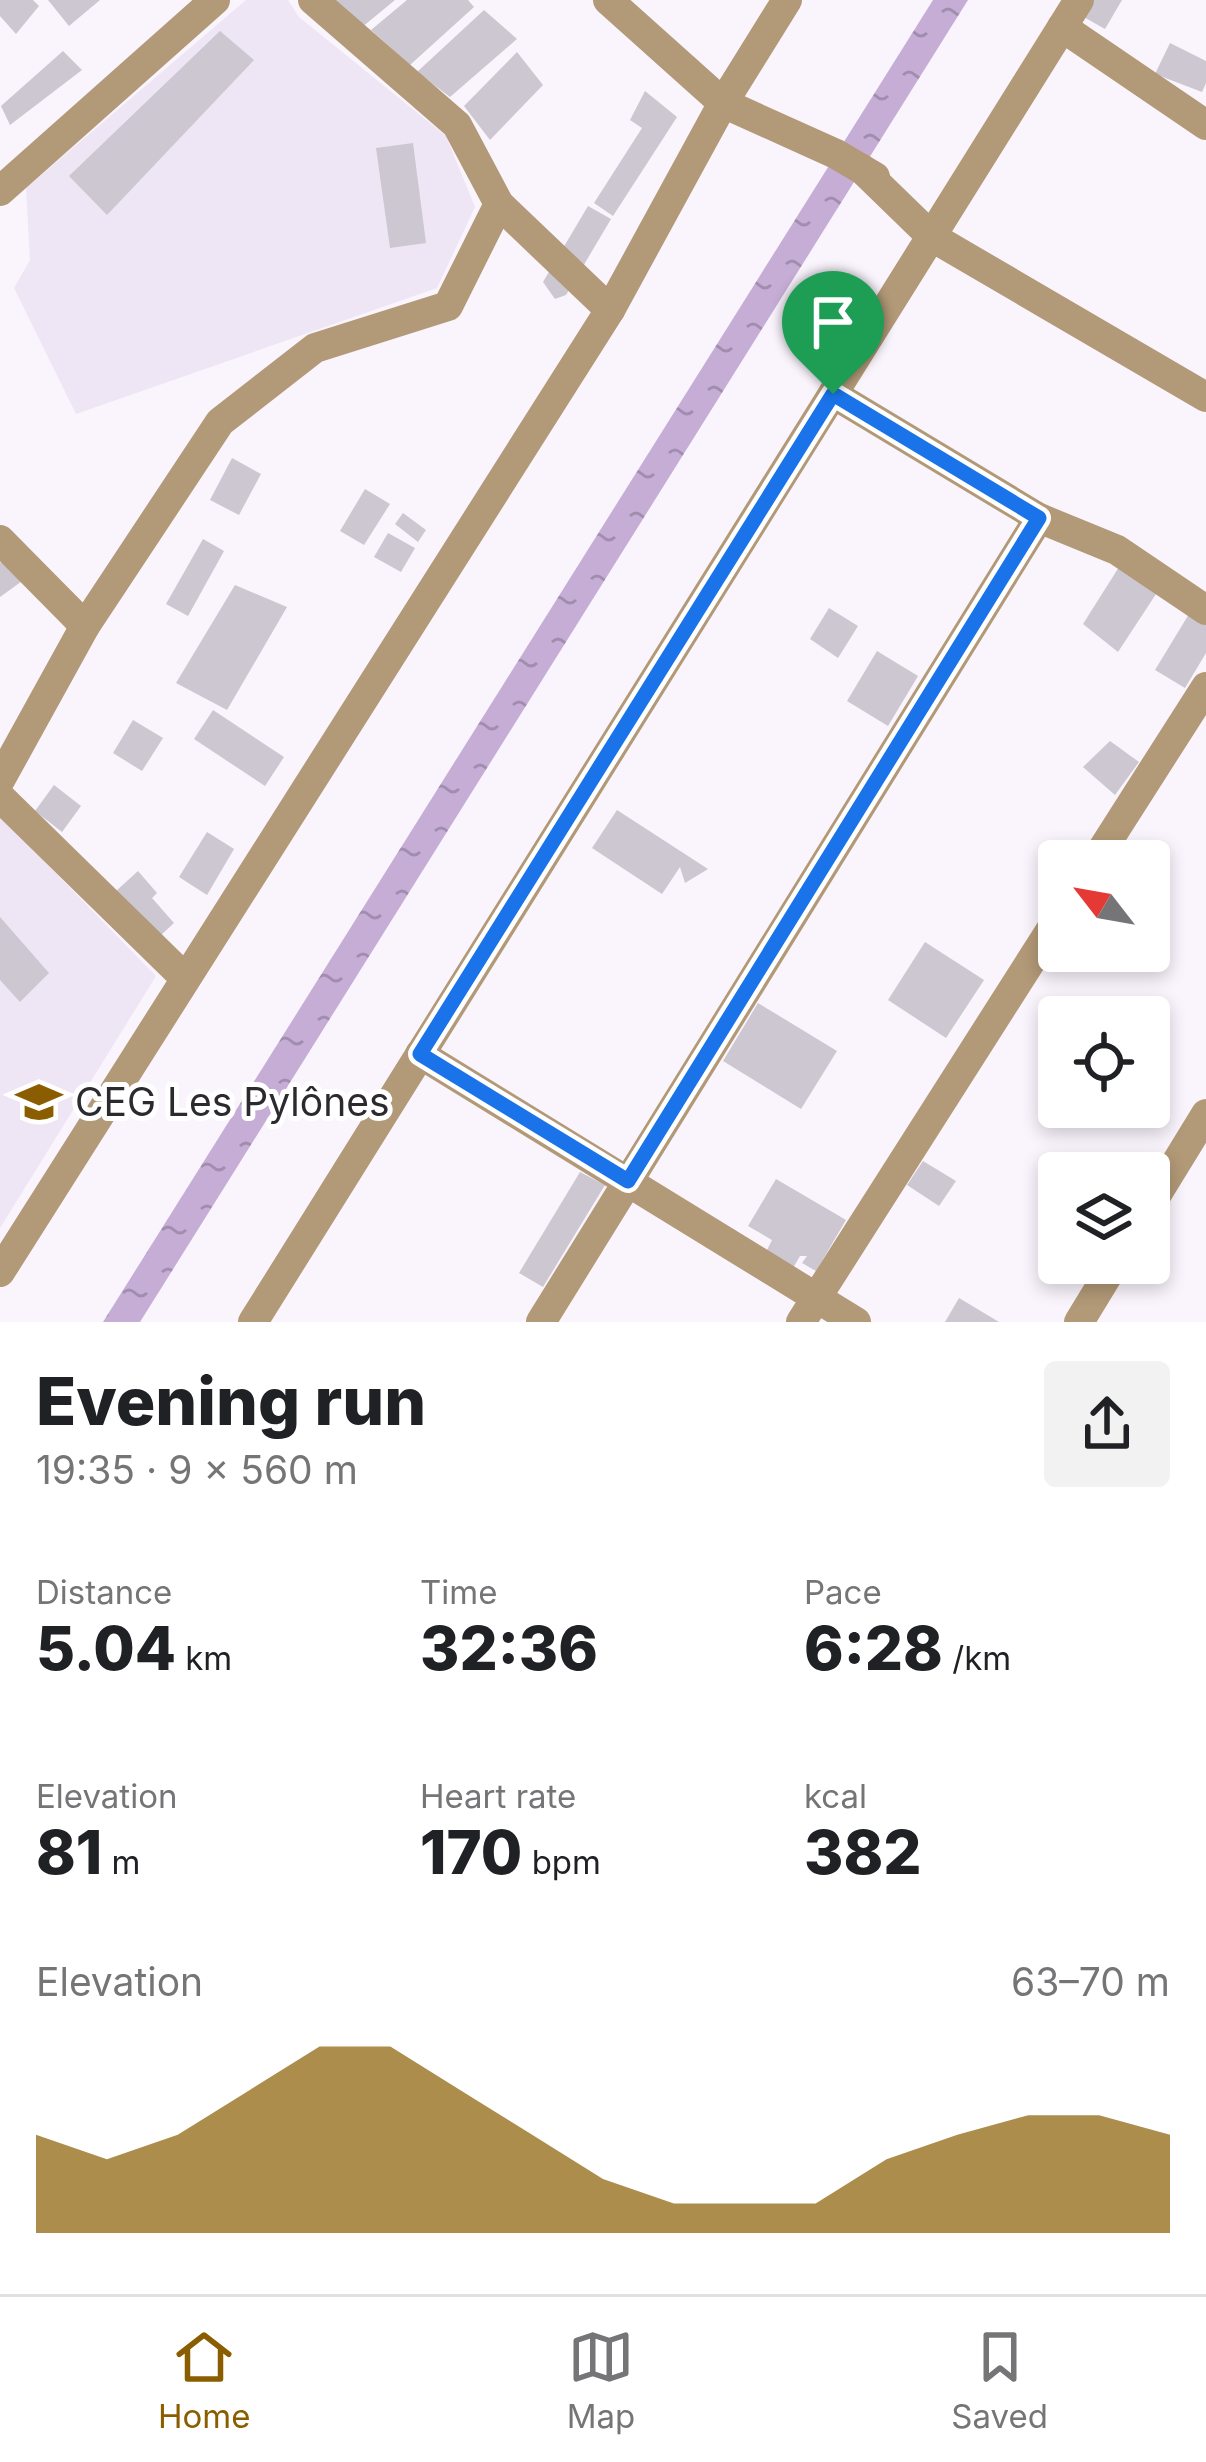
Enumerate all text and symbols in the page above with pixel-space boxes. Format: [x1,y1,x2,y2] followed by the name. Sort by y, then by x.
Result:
[782,271,884,394] pin
[800,289,866,355] icon: arrive
[1038,840,1170,972] north arrow
[1038,840,1170,1284] map controls
[1038,996,1170,1128] button: locate
[14,1077,64,1127] school or university icon: CEG Les Pylônes
[75,1078,390,1125] place label: CEG Les Pylônes
[1038,1152,1170,1284] button: layers
[36,1361,426,1441] text: Evening run
[1044,1361,1170,1487] button: share
[36,1446,358,1493] text: 19:35 · 9 × 560 m
[36,1572,172,1612] text: Distance
[420,1572,497,1612] text: Time
[804,1572,882,1612] text: Pace
[36,1612,176,1684] text: 5.04
[420,1612,598,1684] text: 32:36
[804,1612,943,1684] text: 6:28
[176,1638,232,1678] text: km
[943,1638,1011,1678] text: /km
[36,1776,177,1816] text: Elevation
[420,1776,576,1816] text: Heart rate
[804,1776,867,1816] text: kcal
[36,1816,102,1888] text: 81
[420,1816,522,1888] text: 170
[804,1816,922,1888] text: 382
[102,1842,141,1882] text: m
[522,1842,601,1882] text: bpm
[36,1958,203,2005] text: Elevation
[1011,1958,1170,2005] text: 63–70 m
[158,2324,251,2436] tab: Home
[567,2324,635,2436] tab: Map
[951,2324,1048,2436] tab: Saved

